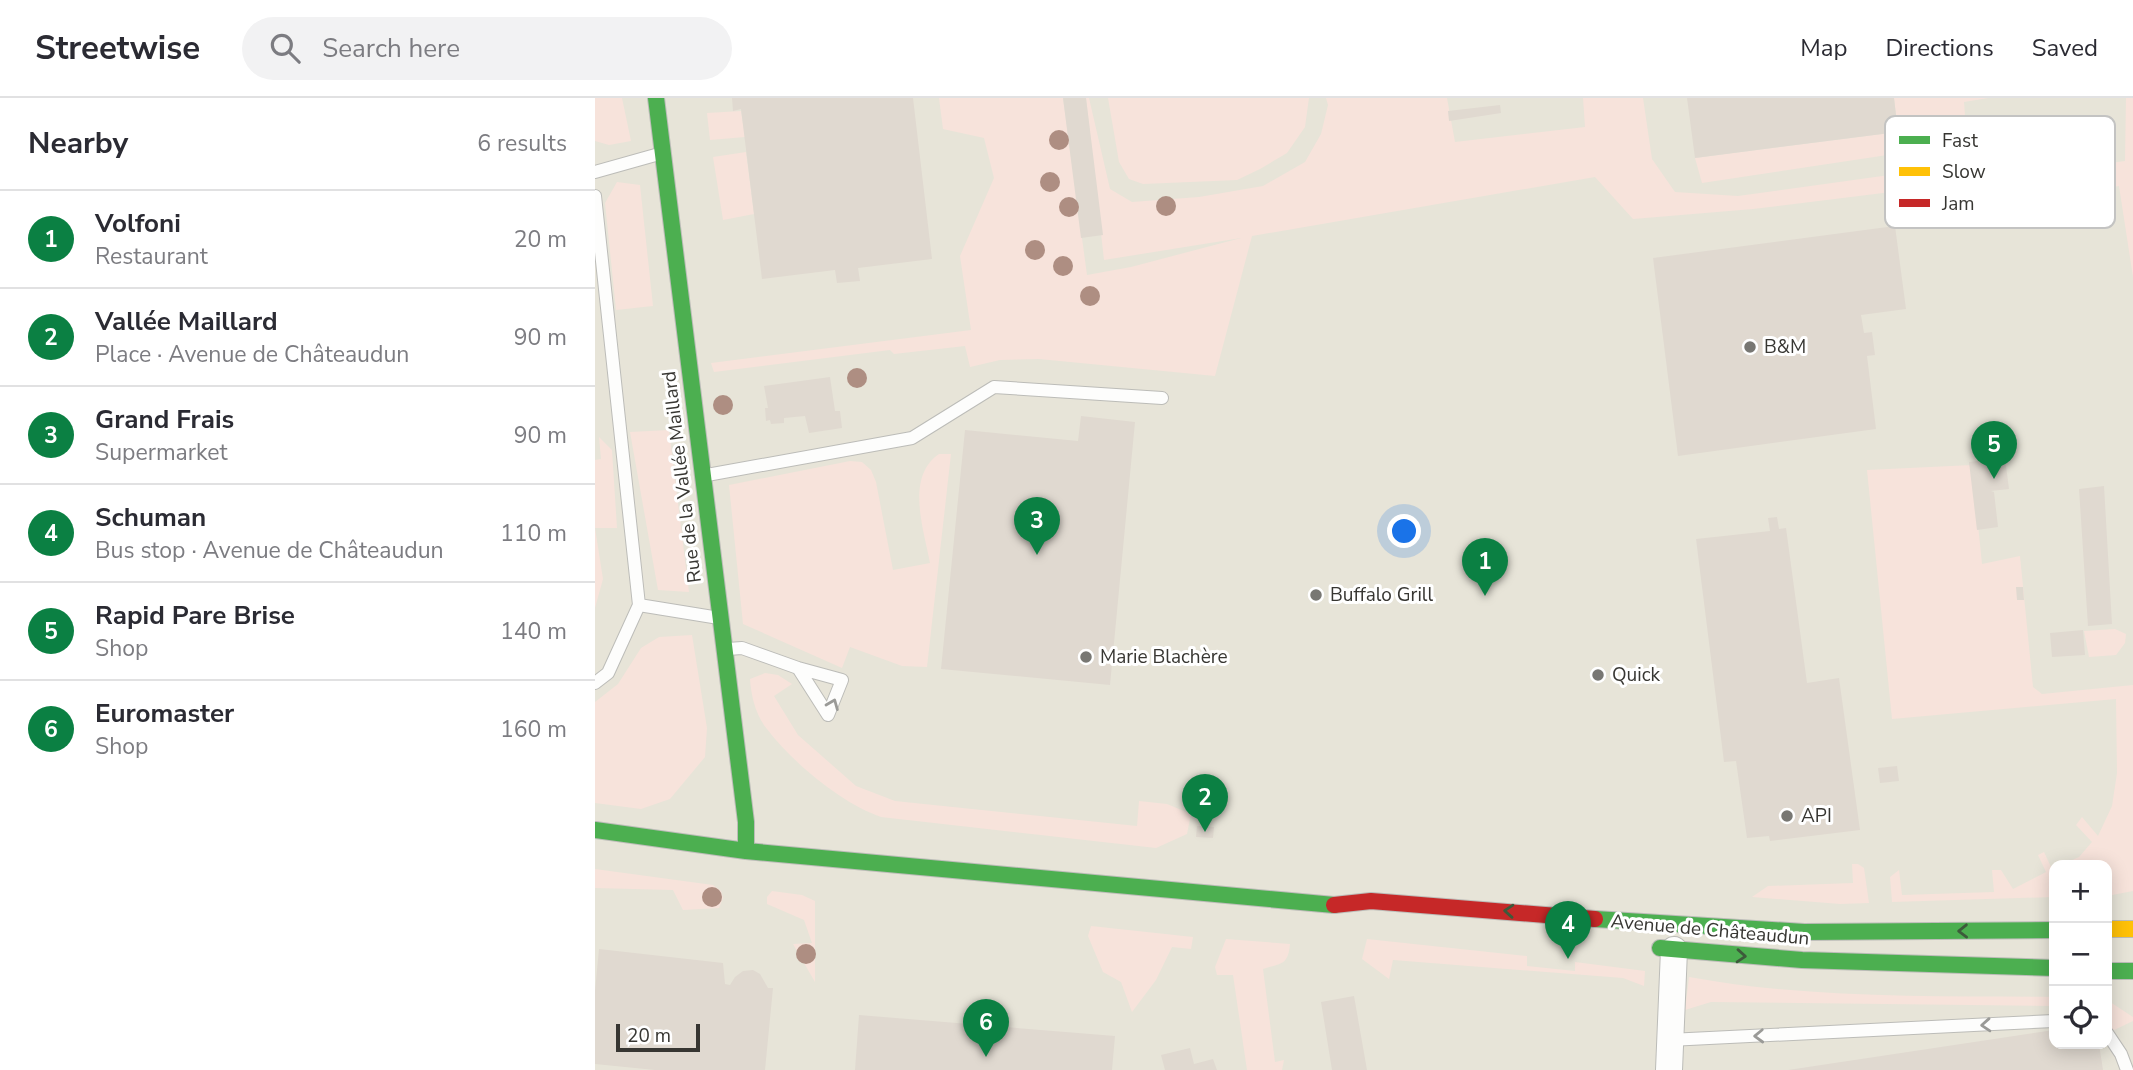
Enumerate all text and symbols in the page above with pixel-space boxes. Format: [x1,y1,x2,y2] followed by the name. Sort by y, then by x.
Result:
[242,17,732,80] search box
[35,26,200,71] text: Streetwise
[266,29,304,67] icon: search
[322,31,460,66] text: Search here
[1800,32,1847,64] text: Map
[1885,32,1994,64] text: Directions
[2032,32,2098,64] text: Saved
[1885,116,2115,228] legend
[28,123,128,164] text: Nearby
[477,128,567,159] text: 6 results
[1942,128,1978,154] text: Fast
[1942,159,1986,185] text: Slow
[1941,191,1975,217] text: Jam
[95,206,181,241] text: Volfoni
[44,224,58,255] text: 1
[514,224,567,255] text: 20 m
[95,241,208,272] text: Restaurant
[95,304,278,339] text: Vallée Maillard
[44,322,58,353] text: 2
[514,322,567,353] text: 90 m
[1764,334,1806,360] place label: B&M
[95,339,409,370] text: Place · Avenue de Châteaudun
[1742,339,1758,355] marker: B&M
[656,370,708,584] street label: Rue de la Vallée Maillard
[95,402,234,437] text: Grand Frais
[44,420,58,451] text: 3
[514,420,567,451] text: 90 m
[1971,421,2017,479] pin: 5
[95,437,228,468] text: Supermarket
[1014,497,1060,555] pin: 3
[95,500,206,535] text: Schuman
[1387,514,1421,548] your location
[44,518,58,549] text: 4
[500,518,567,549] text: 110 m
[95,535,444,566] text: Bus stop · Avenue de Châteaudun
[1462,538,1508,596] pin: 1
[1330,582,1433,608] place label: Buffalo Grill
[1308,587,1324,603] marker: Buffalo Grill
[95,598,295,633] text: Rapid Pare Brise
[44,616,58,647] text: 5
[500,616,567,647] text: 140 m
[95,633,148,664] text: Shop
[1100,644,1228,670] place label: Marie Blachère
[1078,649,1094,665] marker: Marie Blachère
[1612,662,1660,688] place label: Quick
[1590,667,1606,683] marker: Quick
[95,696,234,731] text: Euromaster
[825,698,839,710] one-way arrow
[44,714,58,745] text: 6
[500,714,567,745] text: 160 m
[95,731,148,762] text: Shop
[1182,774,1228,832] pin: 2
[1801,803,1832,829] place label: API
[1779,808,1795,824] marker: API
[2049,860,2112,1049] map controls
[2049,860,2112,923] button: +
[1545,901,1591,959] pin: 4
[1503,904,1514,919] one-way arrow
[1610,908,1810,952] street label: Avenue de Châteaudun
[2049,923,2112,986] button: −
[1957,924,1968,939] one-way arrow
[1736,948,1747,963] one-way arrow
[2049,986,2112,1049] button: locate
[963,999,1009,1057] pin: 6
[1980,1017,1991,1032] one-way arrow
[616,1021,700,1053] scale bar
[627,1023,671,1049] text: 20 m
[1753,1029,1764,1044] one-way arrow

